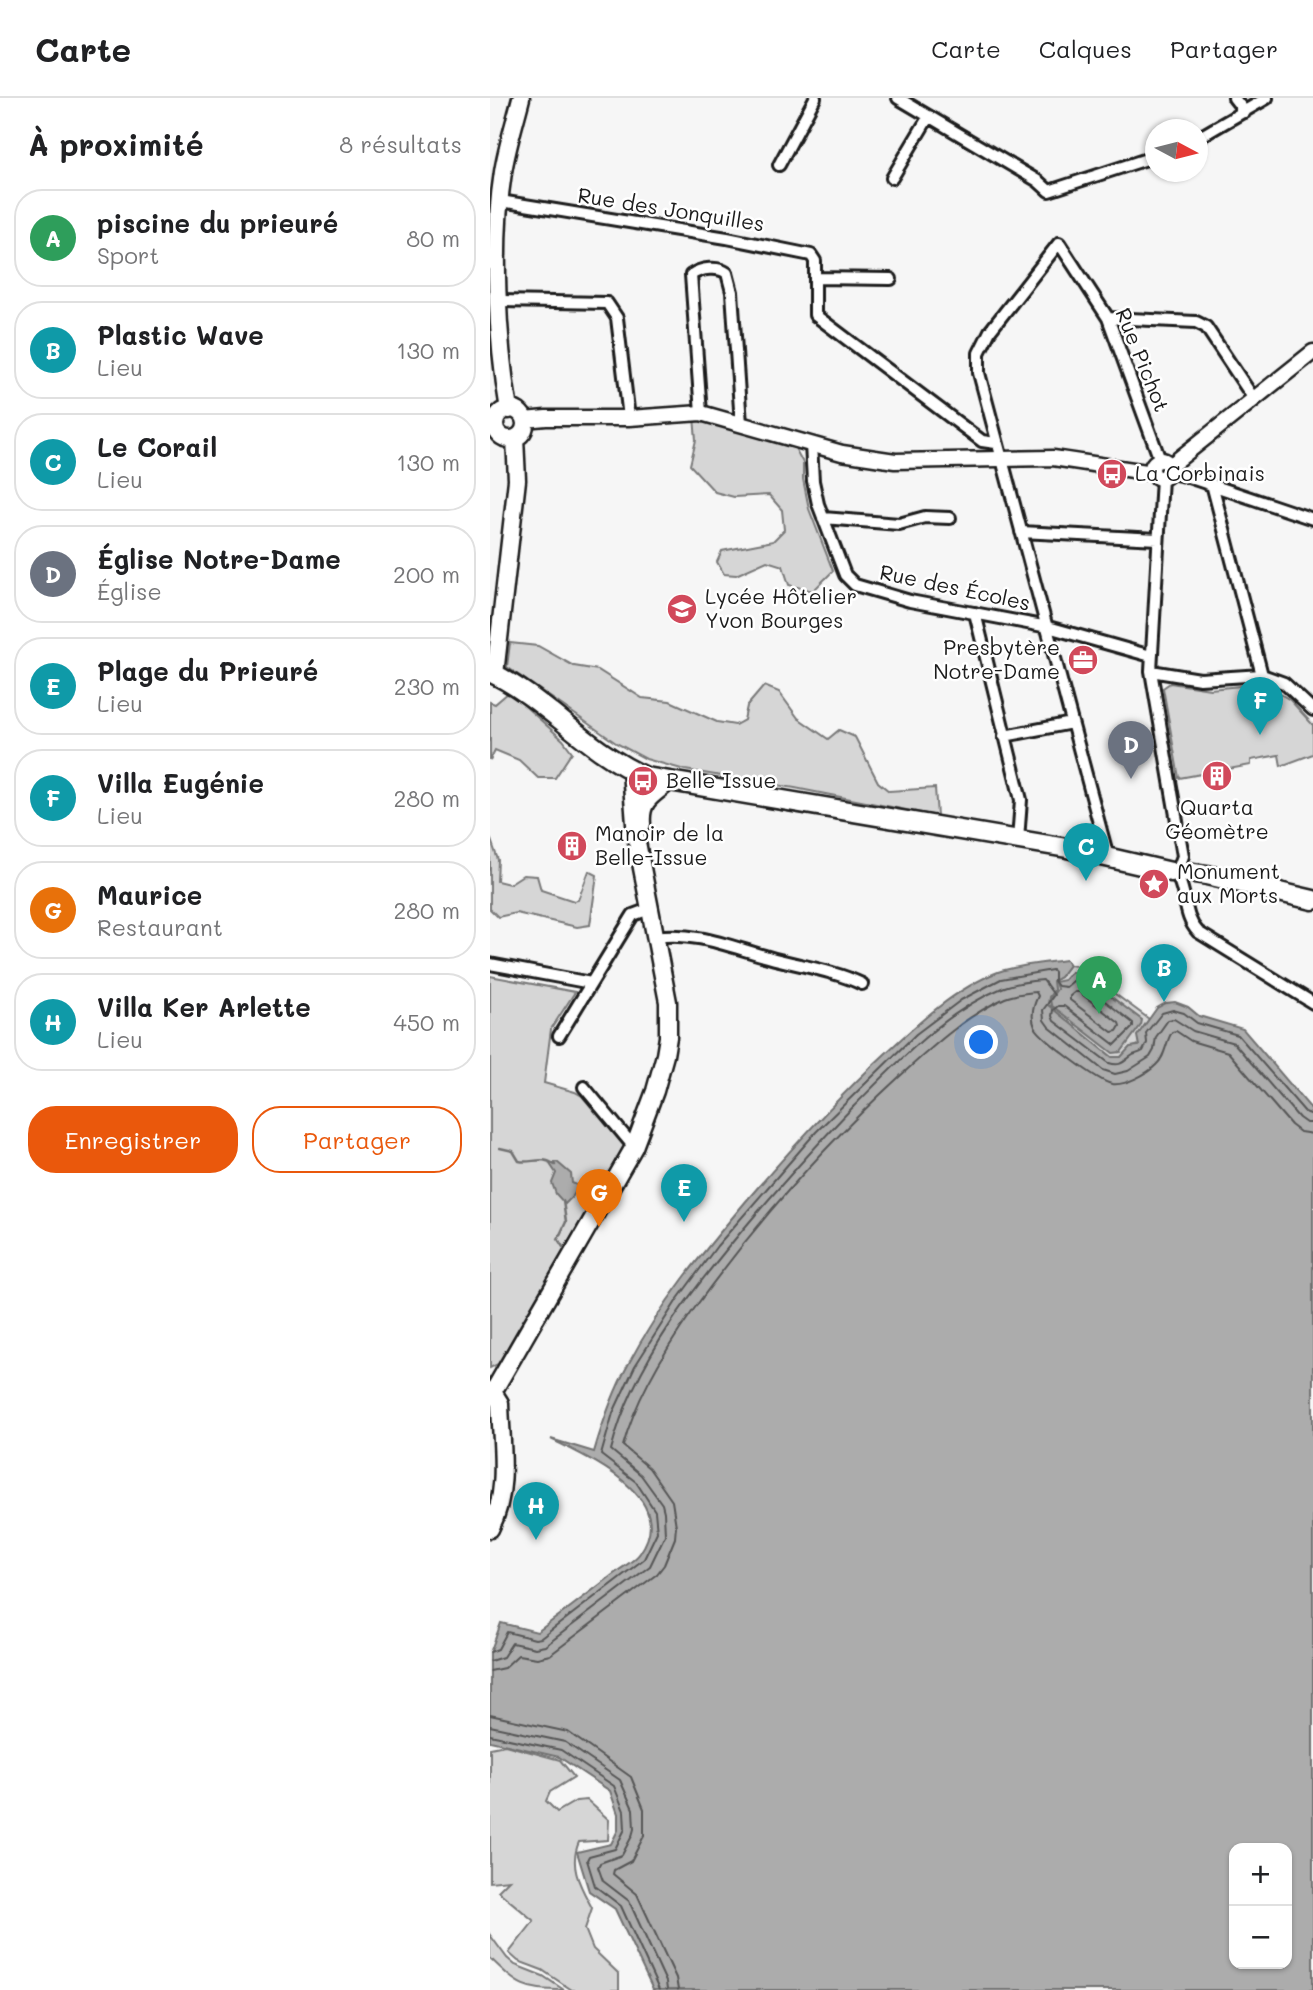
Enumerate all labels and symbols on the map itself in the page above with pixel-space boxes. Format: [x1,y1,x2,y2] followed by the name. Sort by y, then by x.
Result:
[1145,119,1208,182] north arrow
[576,180,767,237] street label: Rue des Jonquilles
[1110,303,1176,415] street label: Rue Pichot
[1095,457,1129,491] bus stop icon: La Corbinais
[1135,459,1265,486] place label: La Corbinais
[878,557,1033,616] street label: Rue des Écoles
[705,582,857,633] place label: Lycée Hôtelier Yvon Bourges
[665,592,699,626] school or university icon: Lycée Hôtelier Yvon Bourges
[933,633,1060,684] place label: Presbytère Notre-Dame
[1066,643,1100,677] office icon: Presbytère Notre-Dame
[1237,677,1283,735] pin: F
[1108,721,1154,779] pin: D
[1200,759,1234,793] building icon: Quarta Géomètre
[626,764,660,798] bus stop icon: Belle Issue
[666,766,776,793] place label: Belle Issue
[1165,793,1269,844] place label: Quarta Géomètre
[595,819,724,870] place label: Manoir de la Belle-Issue
[1063,823,1109,881] pin: C
[555,829,589,863] building icon: Manoir de la Belle-Issue
[1177,857,1280,908] place label: Monument aux Morts
[1137,867,1171,901] place icon: Monument aux Morts
[1141,944,1187,1002] pin: B
[1076,956,1122,1014] pin: A
[964,1025,998,1059] your location
[661,1164,707,1222] pin: E
[576,1169,622,1227] pin: G
[513,1482,559,1540] pin: H

